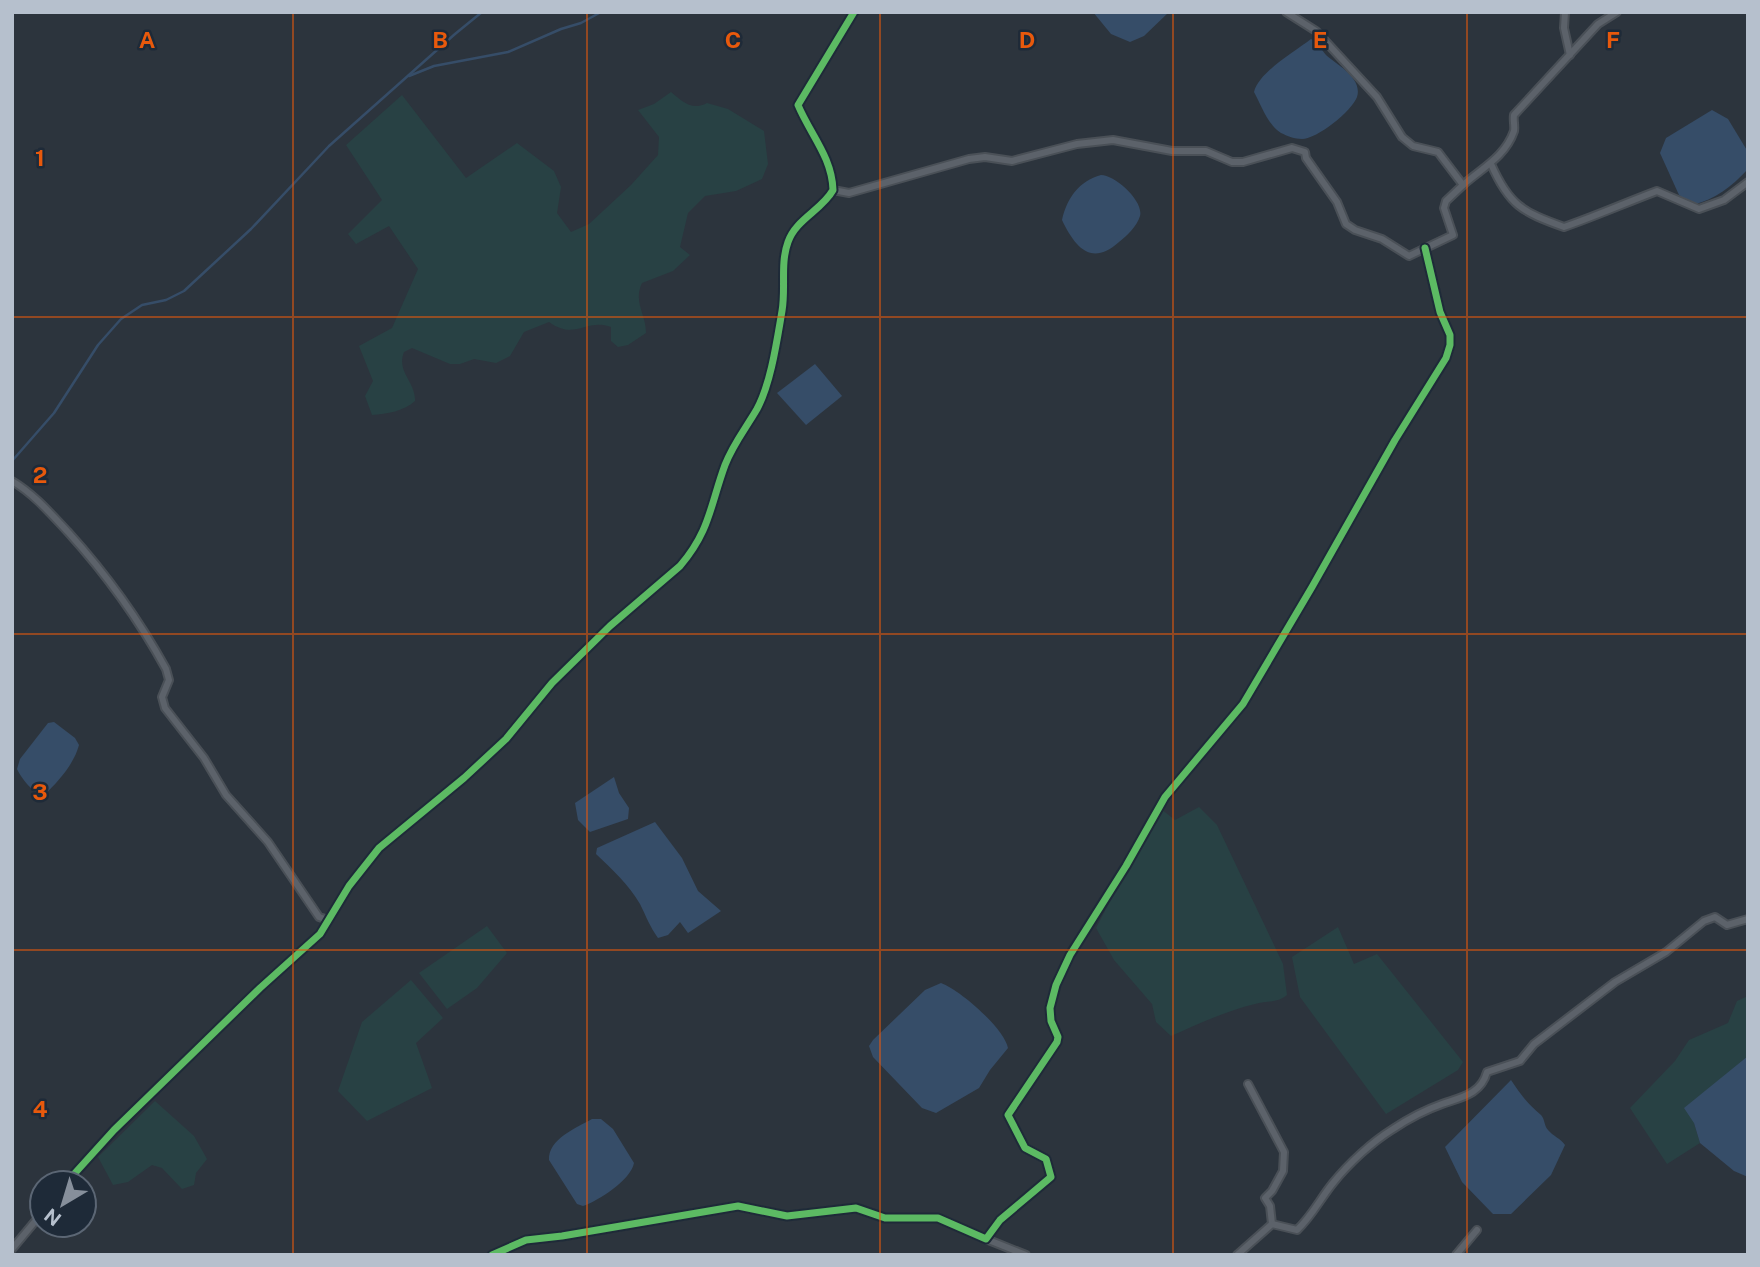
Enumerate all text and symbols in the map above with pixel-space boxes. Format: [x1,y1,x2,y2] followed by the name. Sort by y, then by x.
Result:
[139,26,156,53] text: A
[432,26,448,53] text: B
[725,26,741,53] text: C
[1019,26,1035,53] text: D
[1313,26,1327,53] text: E
[1606,26,1620,53] text: F
[35,144,45,171] text: 1
[33,461,47,488] text: 2
[32,778,48,805] text: 3
[32,1095,48,1122] text: 4
[28,1169,98,1239] north arrow
[40,1204,65,1231] text: N

